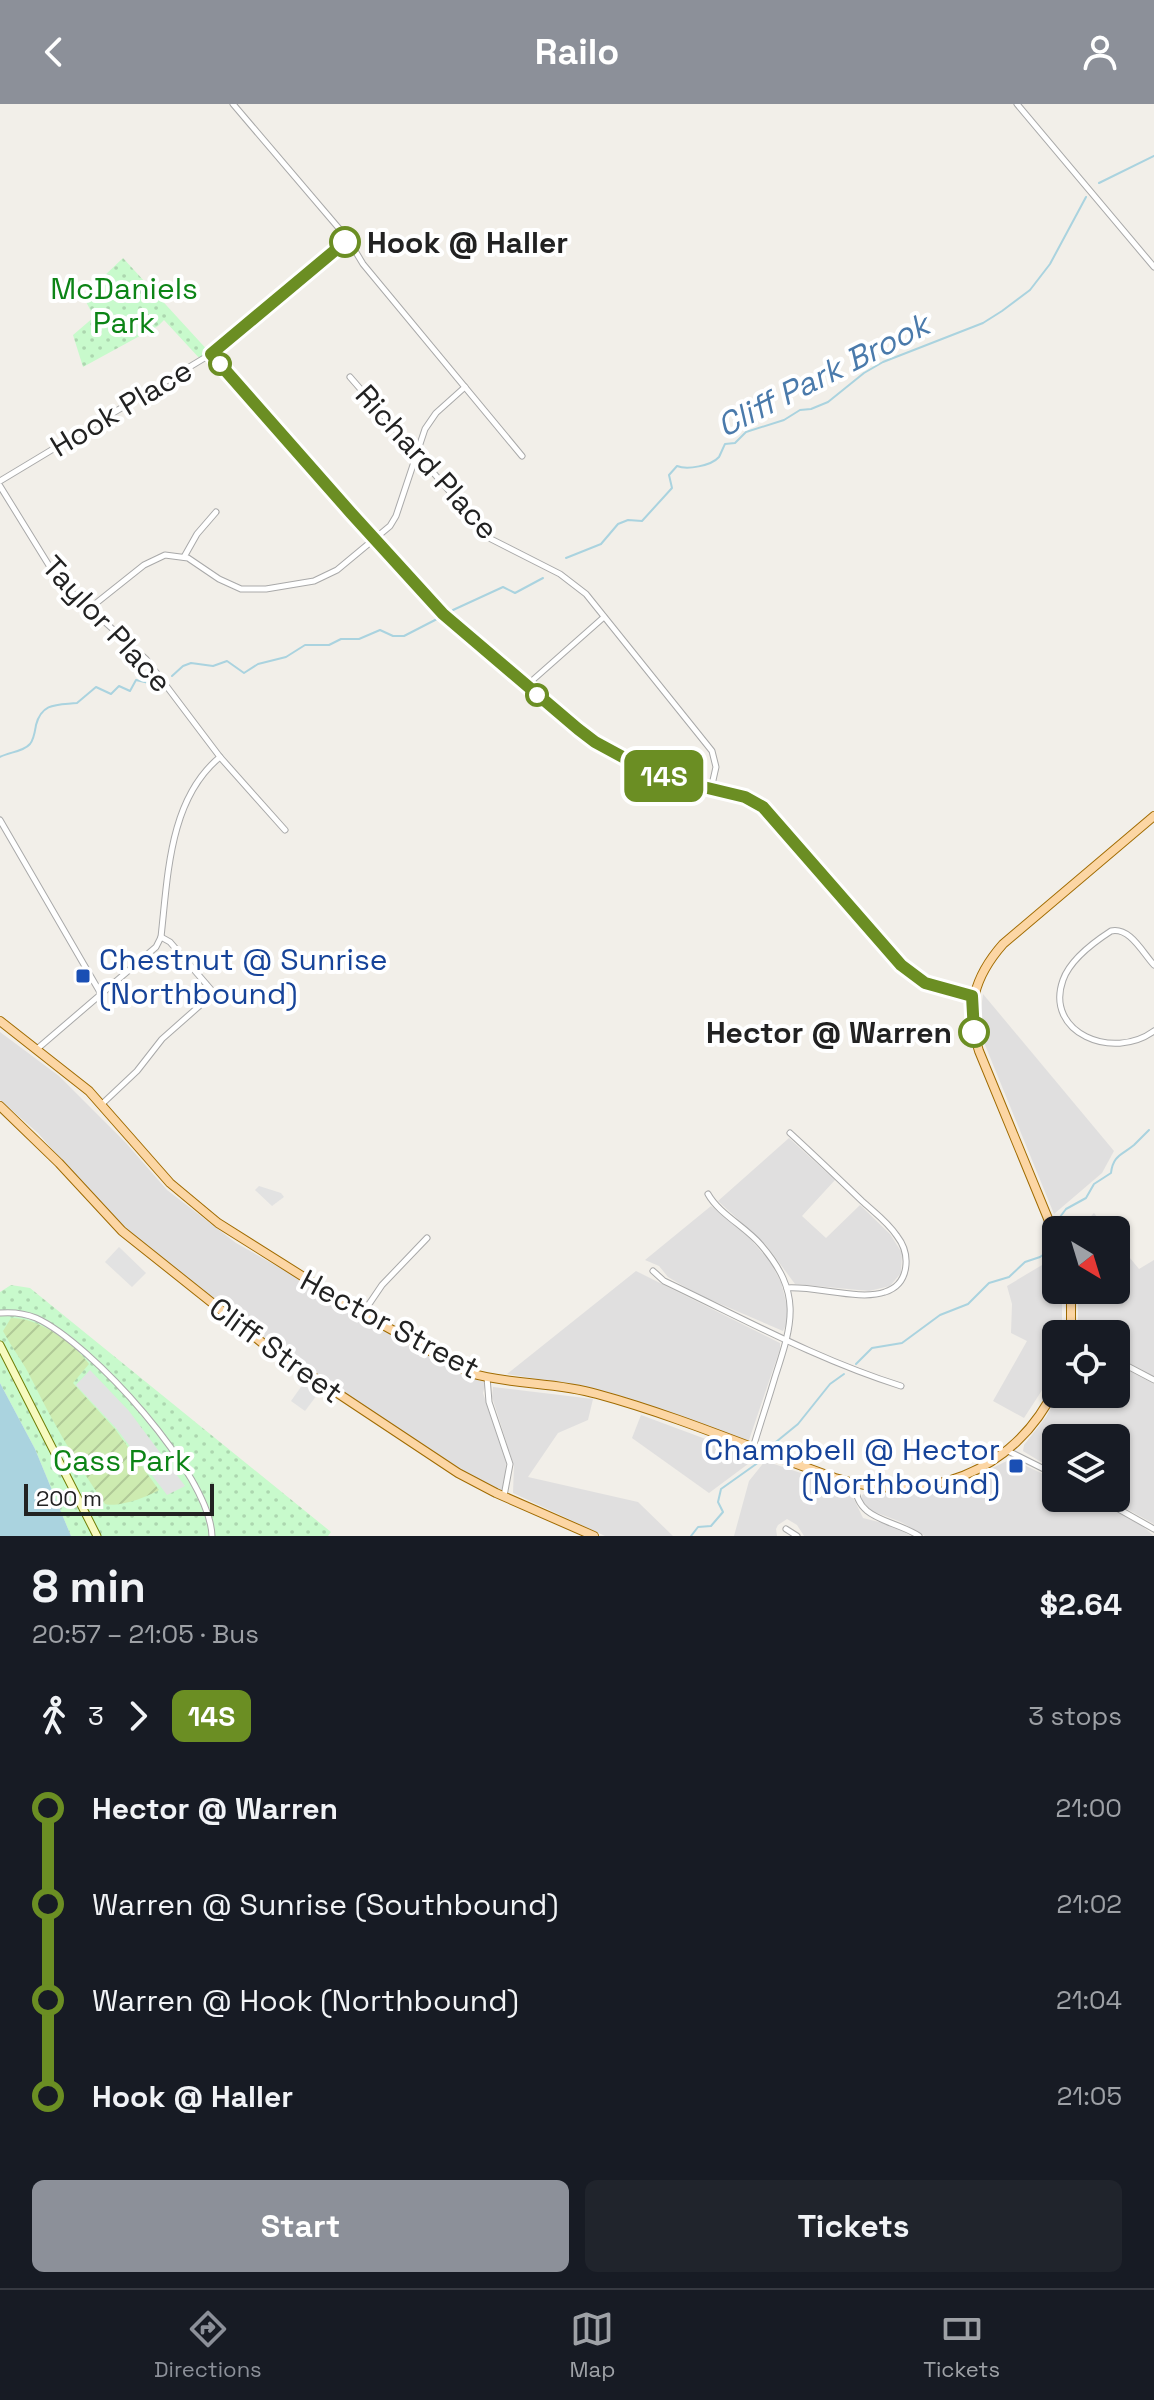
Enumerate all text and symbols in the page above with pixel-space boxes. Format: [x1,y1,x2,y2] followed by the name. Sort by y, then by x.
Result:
[535,29,619,75] text: Railo
[32,30,76,74] icon: back
[1078,30,1122,74] icon: person
[367,223,568,262] place label: Hook @ Haller
[330,227,360,257] marker: Hook @ Haller
[50,269,198,342] park label: McDaniels Park
[710,303,939,446] water label: Cliff Park Brook
[43,350,199,466] street label: Hook Place
[209,353,231,375] unlabelled marker
[347,376,507,548] street label: Richard Place
[34,547,180,701] street label: Taylor Place
[526,684,548,706] unlabelled marker
[618,750,710,802] line badge: 14S
[640,758,688,794] text: 14S
[99,940,388,1013] place label: Chestnut @ Sunrise (Northbound)
[74,967,92,985] marker: Chestnut @ Sunrise (Northbound)
[706,1013,952,1052] place label: Hector @ Warren
[959,1017,989,1047] marker: Hector @ Warren
[1042,1216,1130,1304] north arrow
[1042,1216,1130,1512] map controls
[294,1260,486,1388] street label: Hector Street
[201,1288,351,1412] street label: Cliff Street
[1042,1320,1130,1408] button: locate
[1042,1424,1130,1512] button: layers
[704,1430,1000,1503] place label: Champbell @ Hector (Northbound)
[53,1441,191,1480] park label: Cass Park
[1007,1457,1025,1475] marker: Champbell @ Hector (Northbound)
[24,1480,214,1516] scale bar
[36,1484,102,1512] text: 200 m
[32,1559,146,1615] text: 8 min
[1040,1585,1122,1624] text: $2.64
[32,1617,259,1651] text: 20:57 – 21:05 · Bus
[32,1694,76,1738] icon: walk
[116,1694,160,1738] icon: forward
[188,1698,235,1734] text: 14S
[88,1699,104,1733] text: 3
[1028,1699,1122,1733] text: 3 stops
[92,1789,338,1828] text: Hector @ Warren
[1056,1791,1122,1825] text: 21:00
[92,1885,559,1924] text: Warren @ Sunrise (Southbound)
[1057,1887,1122,1921] text: 21:02
[92,1981,519,2020] text: Warren @ Hook (Northbound)
[1056,1983,1122,2017] text: 21:04
[92,2077,293,2116] text: Hook @ Haller
[1057,2079,1122,2113] text: 21:05
[32,2180,569,2272] button: Start
[585,2180,1122,2272] button: Tickets
[154,2307,262,2383] tab: Directions
[570,2307,615,2383] tab: Map
[923,2307,1000,2383] tab: Tickets

